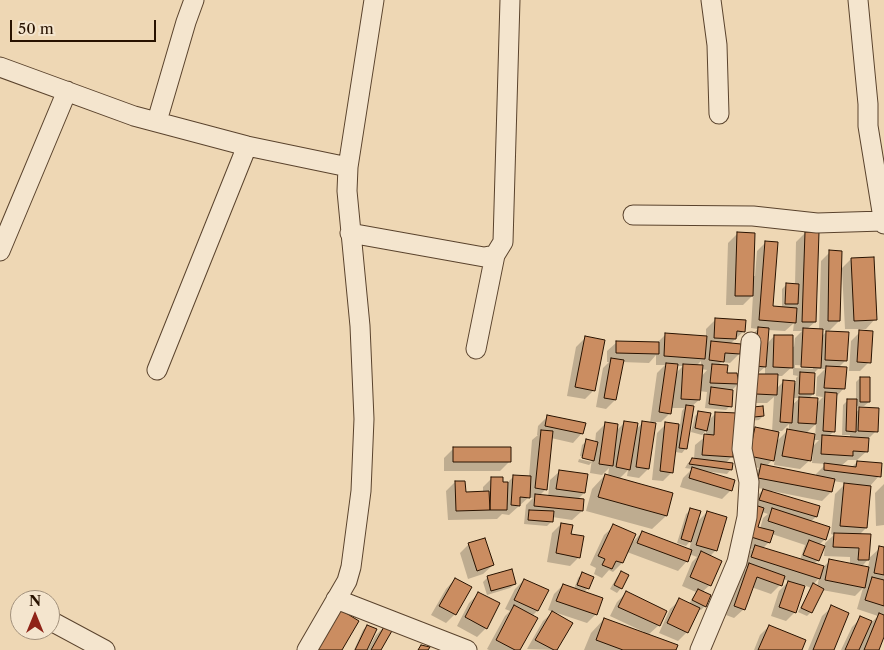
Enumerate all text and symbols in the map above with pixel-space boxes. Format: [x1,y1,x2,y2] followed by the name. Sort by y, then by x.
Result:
[12,10,159,42] scale bar
[18,19,54,38] text: 50 m
[10,590,60,640] north arrow
[29,592,41,610] text: N

